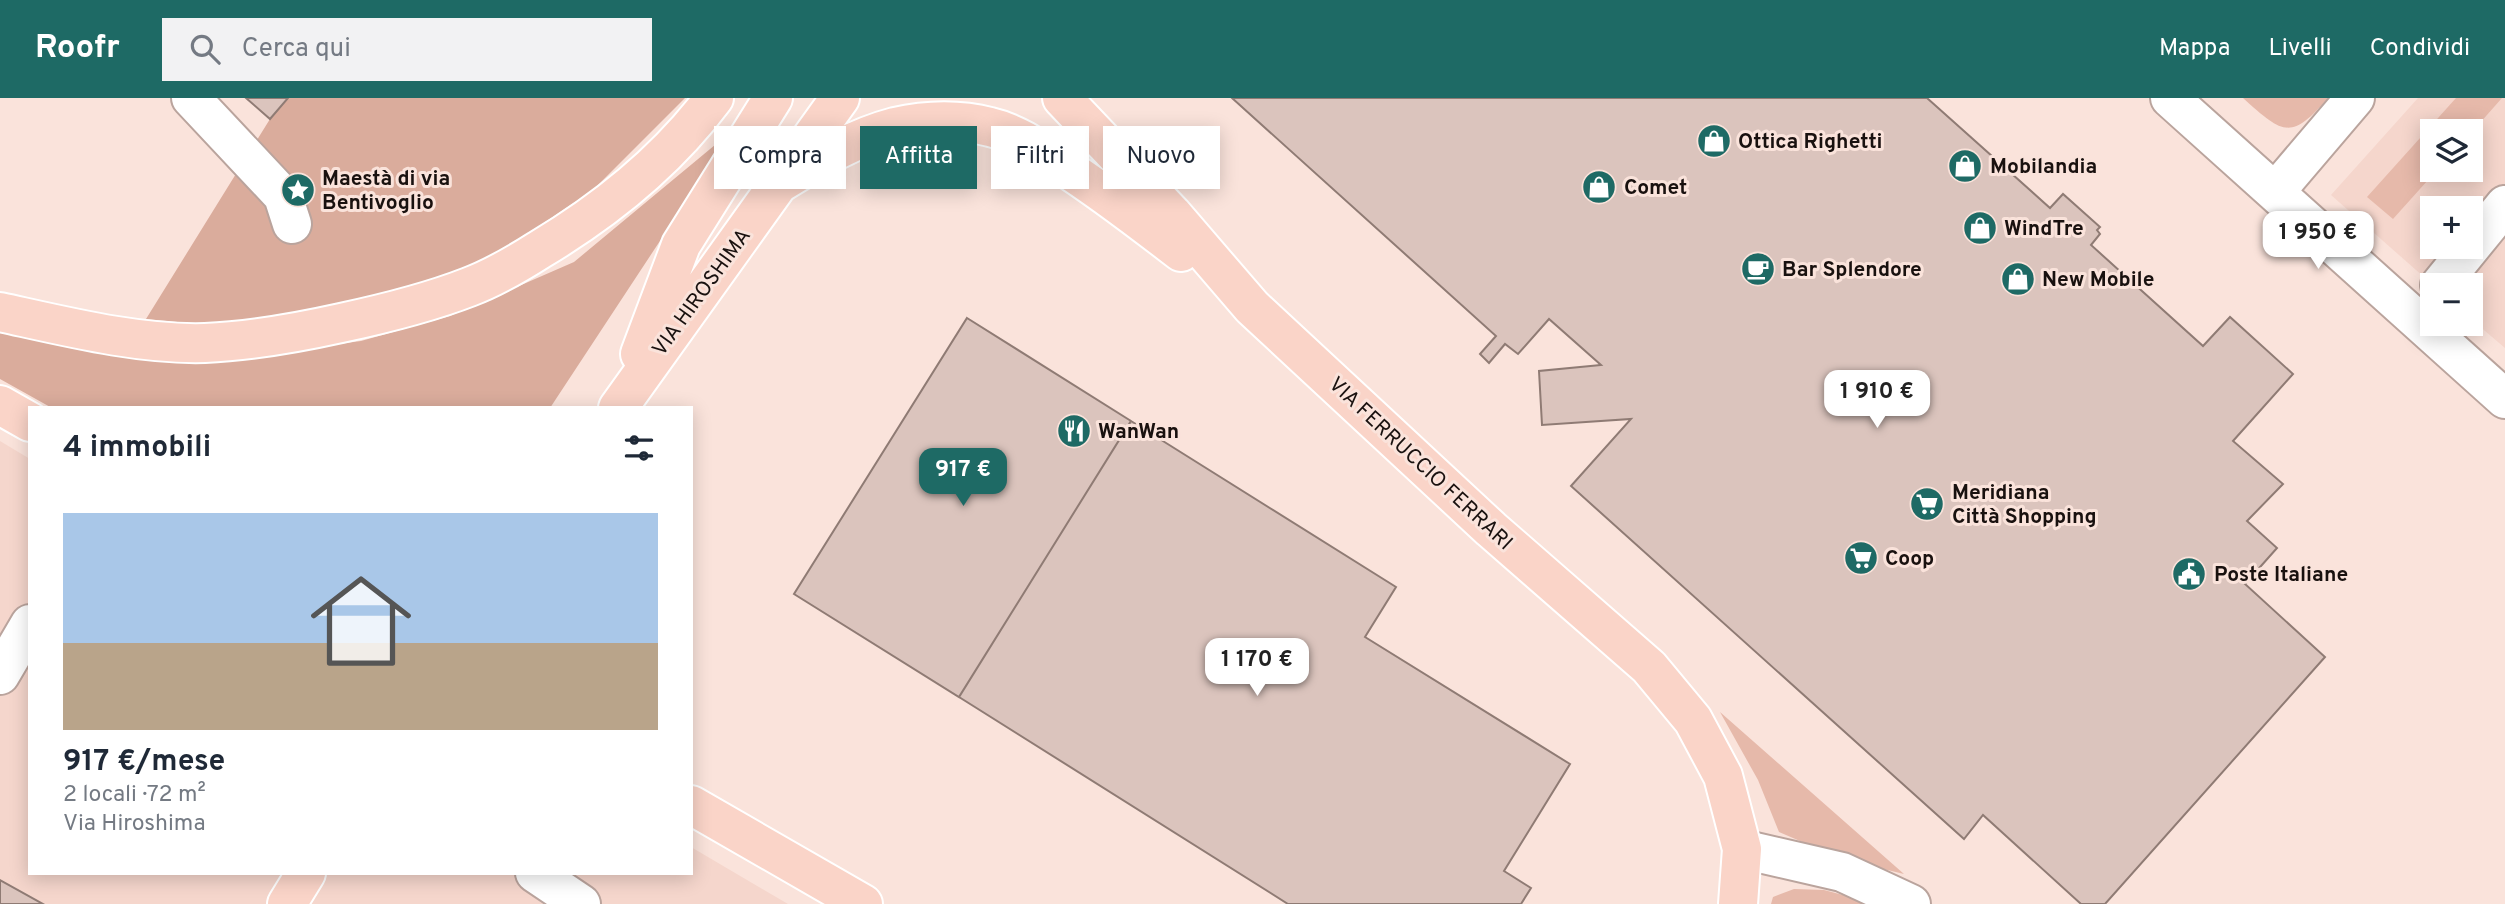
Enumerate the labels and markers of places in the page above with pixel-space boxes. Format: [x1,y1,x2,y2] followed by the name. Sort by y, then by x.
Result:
[1695,122,1733,160] shop icon: Ottica Righetti
[1738,129,1882,156] place label: Ottica Righetti
[1946,147,1984,185] shop icon: Mobilandia
[1990,154,2097,181] place label: Mobilandia
[322,166,450,217] place label: Maestà di via Bentivoglio
[1580,168,1618,206] shop icon: Comet
[279,171,317,209] place icon: Maestà di via Bentivoglio
[1624,175,1687,202] place label: Comet
[1961,209,1999,247] shop icon: WindTre
[2253,212,2383,271] pin: 1 950 €
[2004,216,2084,243] place label: WindTre
[1739,250,1777,288] cafe icon: Bar Splendore
[1782,257,1922,284] place label: Bar Splendore
[1999,260,2037,298] shop icon: New Mobile
[2042,267,2154,294] place label: New Mobile
[1812,370,1942,430] pin: 1 910 €
[1055,412,1093,450] restaurant icon: WanWan
[1098,419,1179,446] place label: WanWan
[914,448,1012,508] pin: 917 €
[1952,480,2097,531] place label: Meridiana Città Shopping
[1908,485,1946,523] supermarket icon: Meridiana Città Shopping
[1842,539,1880,577] supermarket icon: Coop
[1885,546,1934,573] place label: Coop
[2170,555,2208,593] public building icon: Poste Italiane
[2214,562,2348,589] place label: Poste Italiane
[1192,638,1322,698] pin: 1 170 €

